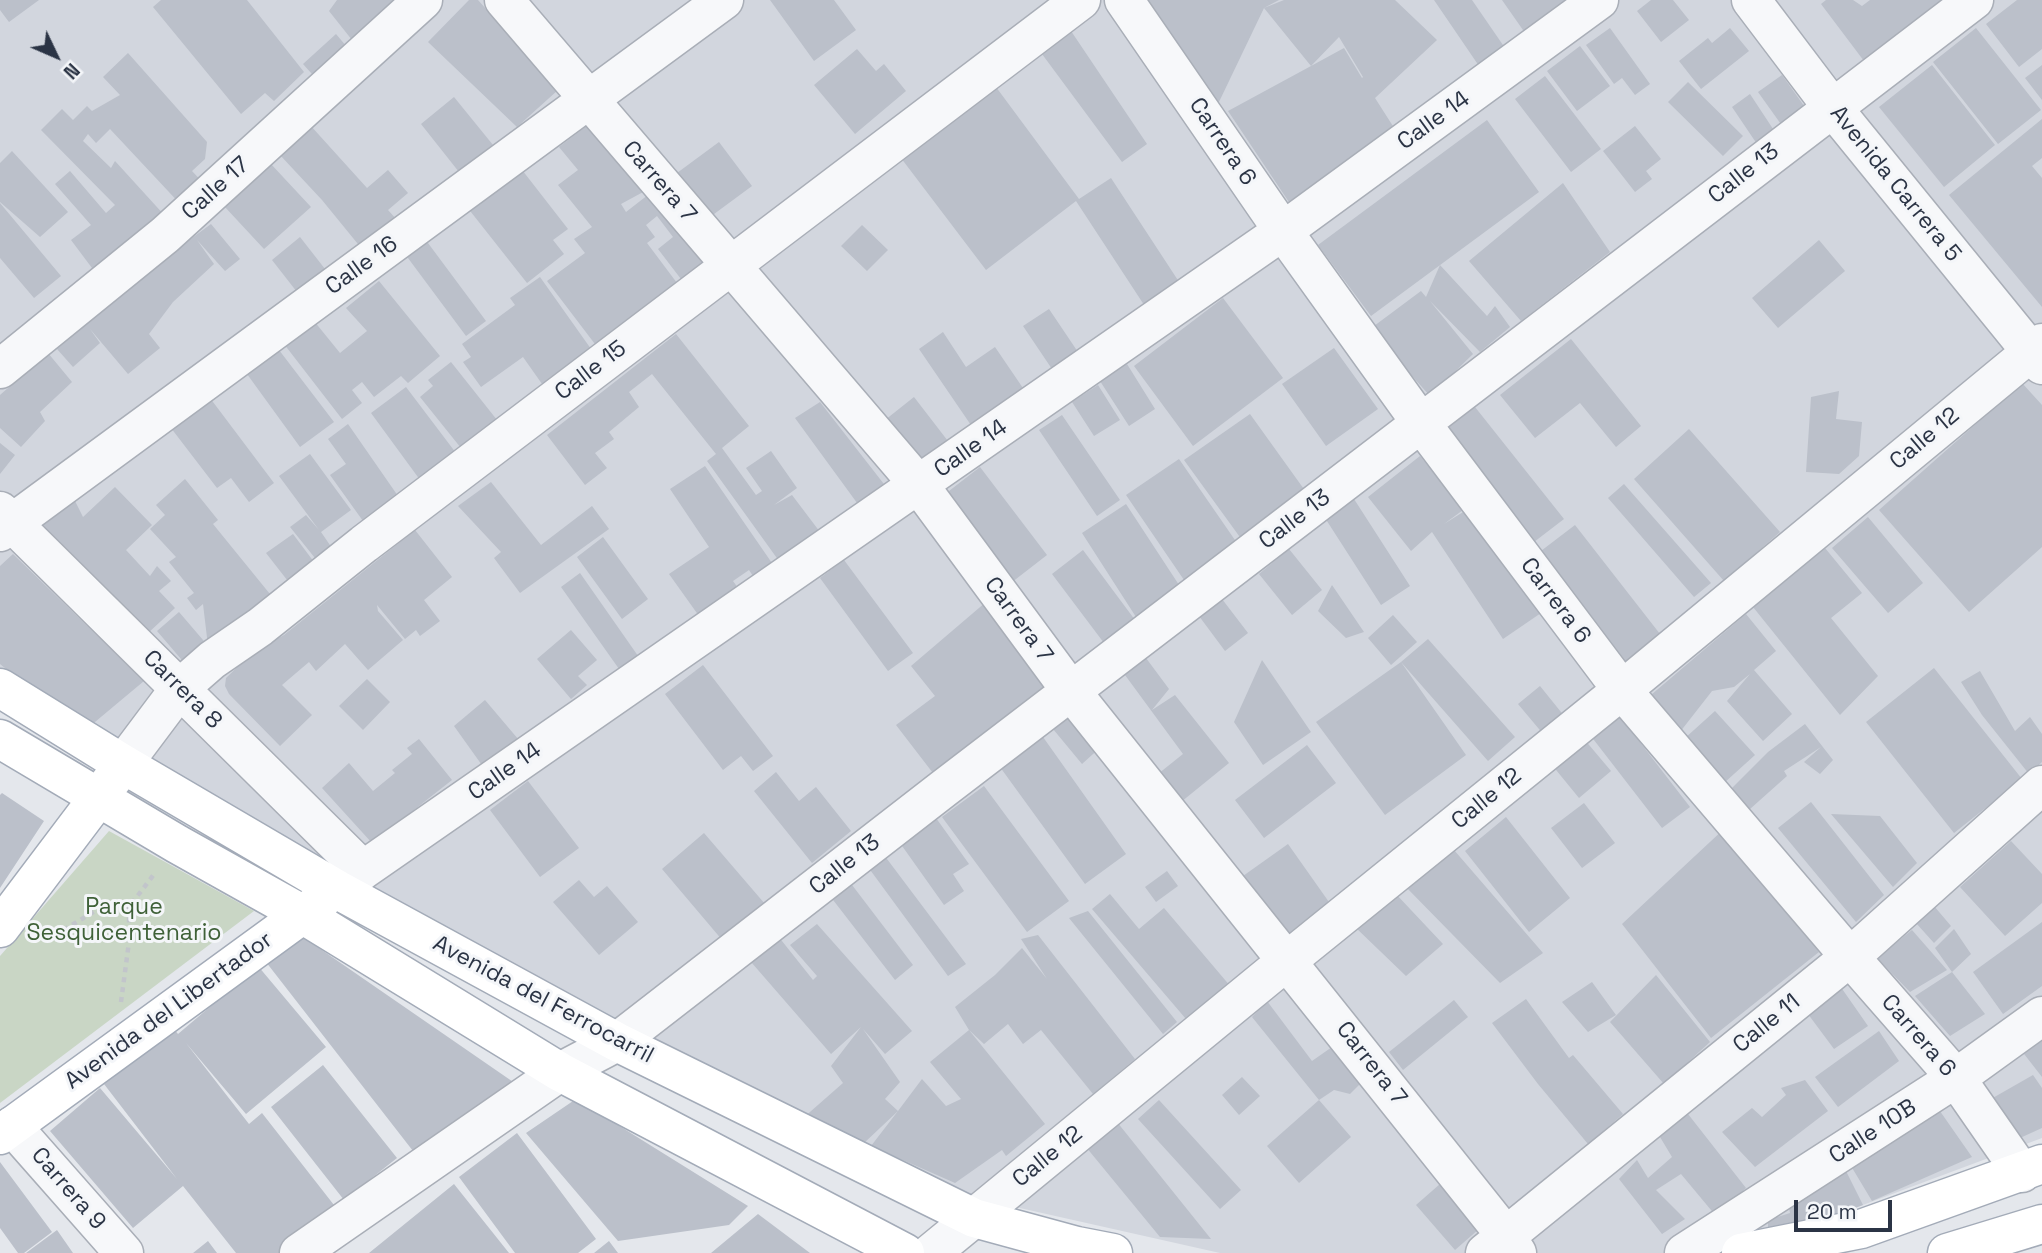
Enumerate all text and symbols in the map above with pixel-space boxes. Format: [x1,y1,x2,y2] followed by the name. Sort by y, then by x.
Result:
[21,21,91,91] north arrow
[58,58,85,84] text: N
[1392,86,1476,156] street label: Calle 14
[1183,93,1261,191] street label: Carrera 6
[1824,100,1966,268] street label: Avenida Carrera 5
[616,136,702,228] street label: Carrera 7
[1703,138,1785,210] street label: Calle 13
[177,152,255,226] street label: Calle 17
[321,231,403,301] street label: Calle 16
[550,335,632,407] street label: Calle 15
[1885,402,1965,476] street label: Calle 12
[929,414,1013,484] street label: Calle 14
[1254,484,1336,556] street label: Calle 13
[1514,553,1596,649] street label: Carrera 6
[978,572,1058,668] street label: Carrera 7
[137,645,227,735] street label: Carrera 8
[463,737,547,807] street label: Calle 14
[1446,762,1528,836] street label: Calle 12
[804,829,886,901] street label: Calle 13
[26,894,222,948] park label: Parque Sesquicentenario
[60,926,278,1096] street label: Avenida del Libertador
[428,930,658,1070] street label: Avenida del Ferrocarril
[1728,989,1806,1059] street label: Calle 11
[1875,989,1961,1083] street label: Carrera 6
[1330,1017,1412,1111] street label: Carrera 7
[1824,1094,1922,1170] street label: Calle 10B
[1007,1120,1089,1194] street label: Calle 12
[25,1142,111,1236] street label: Carrera 9
[1797,1186,1895,1230] scale bar
[1807,1198,1857,1225] text: 20 m

